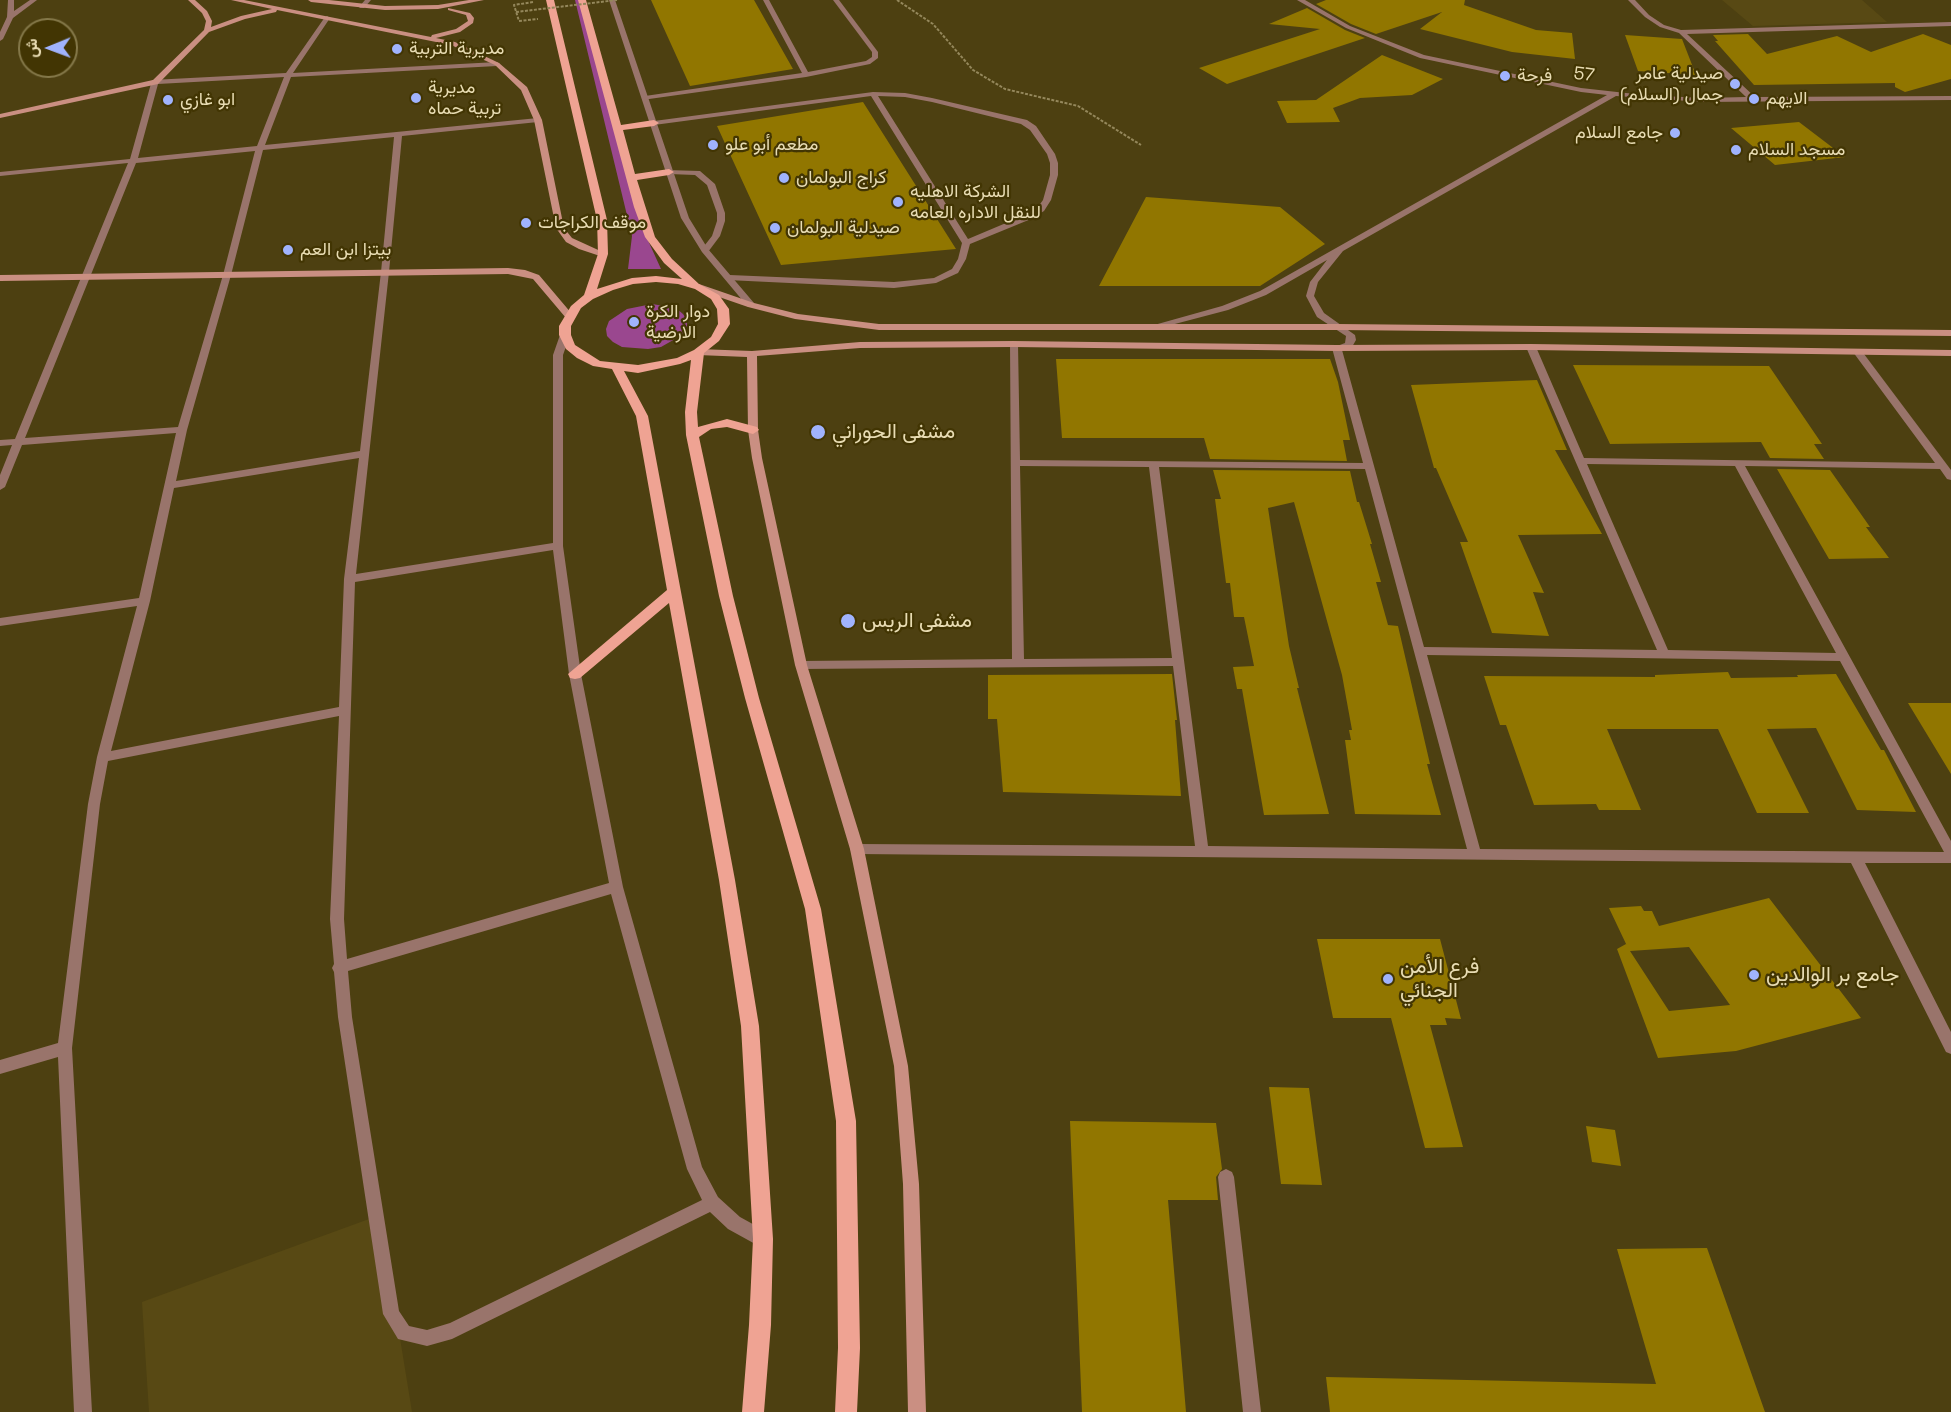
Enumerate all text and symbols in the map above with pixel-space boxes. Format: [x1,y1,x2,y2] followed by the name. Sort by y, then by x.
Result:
[18,18,78,78] north arrow
[21,38,42,58] text: ش
[409,38,504,60] place label: مديرية التربية
[390,42,404,56] marker: مديرية التربية
[1572,63,1596,87] street label: 57
[1620,63,1723,106] place label: صيدلية عامر جمال (السلام)
[1517,65,1552,87] place label: فرحة
[1498,69,1512,83] marker: فرحة
[428,77,501,119] place label: مديرية تربية حماه
[1728,77,1742,91] marker: صيدلية عامر جمال (السلام)
[1766,88,1807,110] place label: الايهم
[180,89,235,111] place label: ابو غازي
[409,91,423,105] marker: مديرية تربية حماه
[1747,92,1761,106] marker: الايهم
[161,93,175,107] marker: ابو غازي
[1575,122,1663,144] place label: جامع السلام
[1668,126,1682,140] marker: جامع السلام
[725,134,818,156] place label: مطعم أبو علو
[706,138,720,152] marker: مطعم أبو علو
[1748,139,1845,161] place label: مسجد السلام
[1729,143,1743,157] marker: مسجد السلام
[796,167,887,189] place label: كراج البولمان
[777,171,791,185] marker: كراج البولمان
[910,181,1041,224] place label: الشركة الاهليه للنقل الاداره العامه
[891,195,905,209] marker: الشركة الاهليه للنقل الاداره العامه
[538,212,646,234] place label: موقف الكراجات
[519,216,533,230] marker: موقف الكراجات
[787,217,900,239] place label: صيدلية البولمان
[768,221,782,235] marker: صيدلية البولمان
[300,239,391,261] place label: بيتزا ابن العم
[281,243,295,257] marker: بيتزا ابن العم
[646,301,710,344] place label: دوار الكرة الارضية
[627,315,641,329] marker: دوار الكرة الارضية
[832,419,955,445] place label: مشفى الحوراني
[809,423,827,441] marker: مشفى الحوراني
[862,608,972,634] place label: مشفى الريس
[839,612,857,630] marker: مشفى الريس
[1400,954,1479,1004] place label: فرع الأمن الجنائي
[1766,962,1899,988] place label: جامع بر الوالدين
[1747,968,1761,982] marker: جامع بر الوالدين
[1381,972,1395,986] marker: فرع الأمن الجنائي

